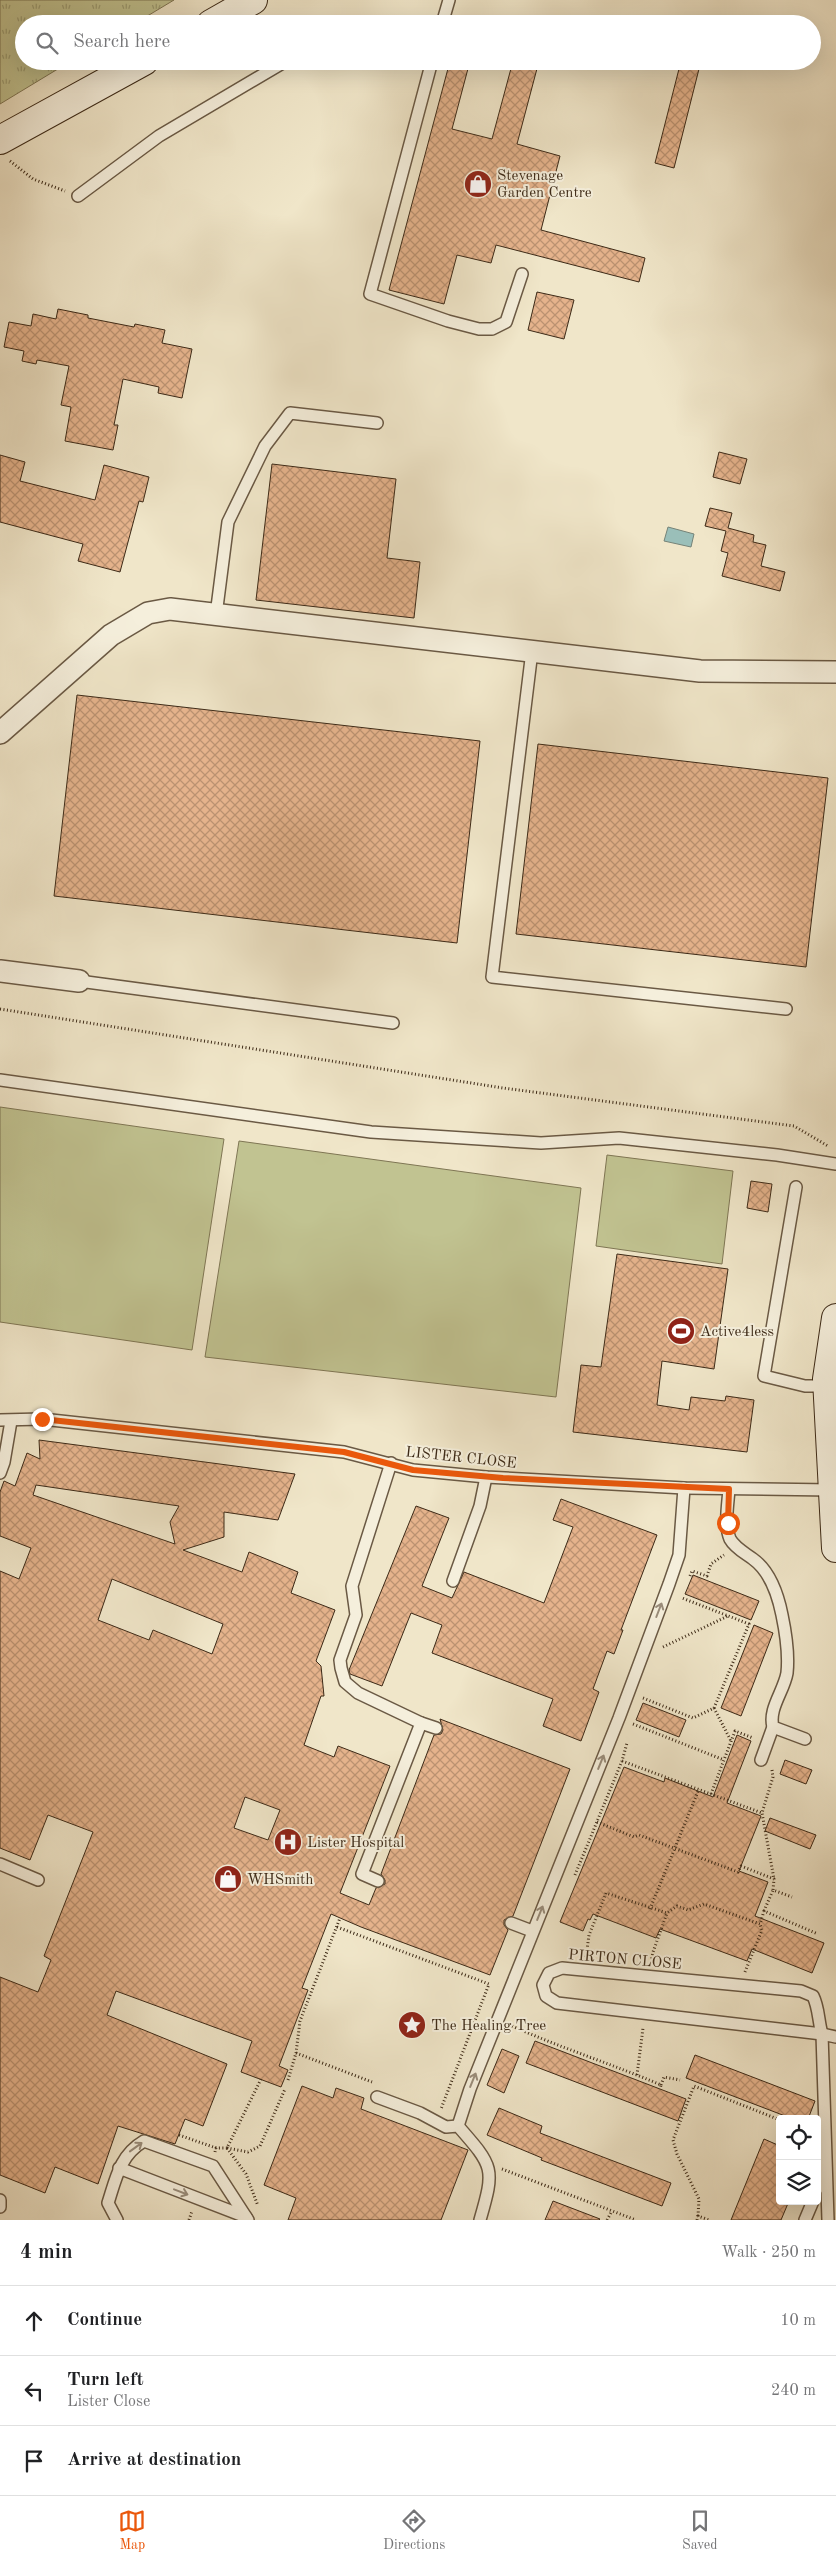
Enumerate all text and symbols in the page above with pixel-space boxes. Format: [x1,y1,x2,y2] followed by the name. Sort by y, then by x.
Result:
[15,15,821,70] search box
[33,29,61,57] icon: search
[73,33,170,52] text: Search here
[463,169,493,199] shop icon: Stevenage Garden Centre
[497,169,592,201] place label: Stevenage Garden Centre
[666,1316,696,1346] sports icon: Active4less
[700,1325,774,1340] place label: Active4less
[31,1408,54,1431] route end
[405,1445,517,1472] street label: LISTER CLOSE
[717,1512,740,1535] route start
[655,1603,664,1618] one-way arrow
[597,1755,606,1770] one-way arrow
[273,1827,303,1857] hospital icon: Lister Hospital
[307,1836,404,1851] place label: Lister Hospital
[213,1864,243,1894] shop icon: WHSmith
[247,1873,314,1888] place label: WHSmith
[536,1905,545,1920] one-way arrow
[567,1948,682,1973] street label: PIRTON CLOSE
[397,2010,427,2040] place icon: The Healing Tree
[431,2019,546,2034] place label: The Healing Tree
[469,2073,479,2088] one-way arrow
[776,2115,821,2205] map controls
[776,2115,821,2160] button: locate
[129,2142,143,2152] one-way arrow
[776,2160,821,2205] button: layers
[173,2188,188,2197] one-way arrow
[20,2242,73,2263] text: 4 min
[721,2245,816,2261] text: Walk · 250 m
[20,2307,48,2335] icon: ahead
[67,2311,142,2330] text: Continue
[780,2313,816,2329] text: 10 m
[67,2371,144,2390] text: Turn left
[20,2377,48,2405] icon: left
[771,2383,816,2399] text: 240 m
[67,2394,150,2410] text: Lister Close
[20,2447,48,2475] icon: arrive
[67,2451,241,2470] text: Arrive at destination
[118,2507,146,2554] tab: Map
[383,2507,445,2554] tab: Directions
[682,2507,718,2554] tab: Saved

